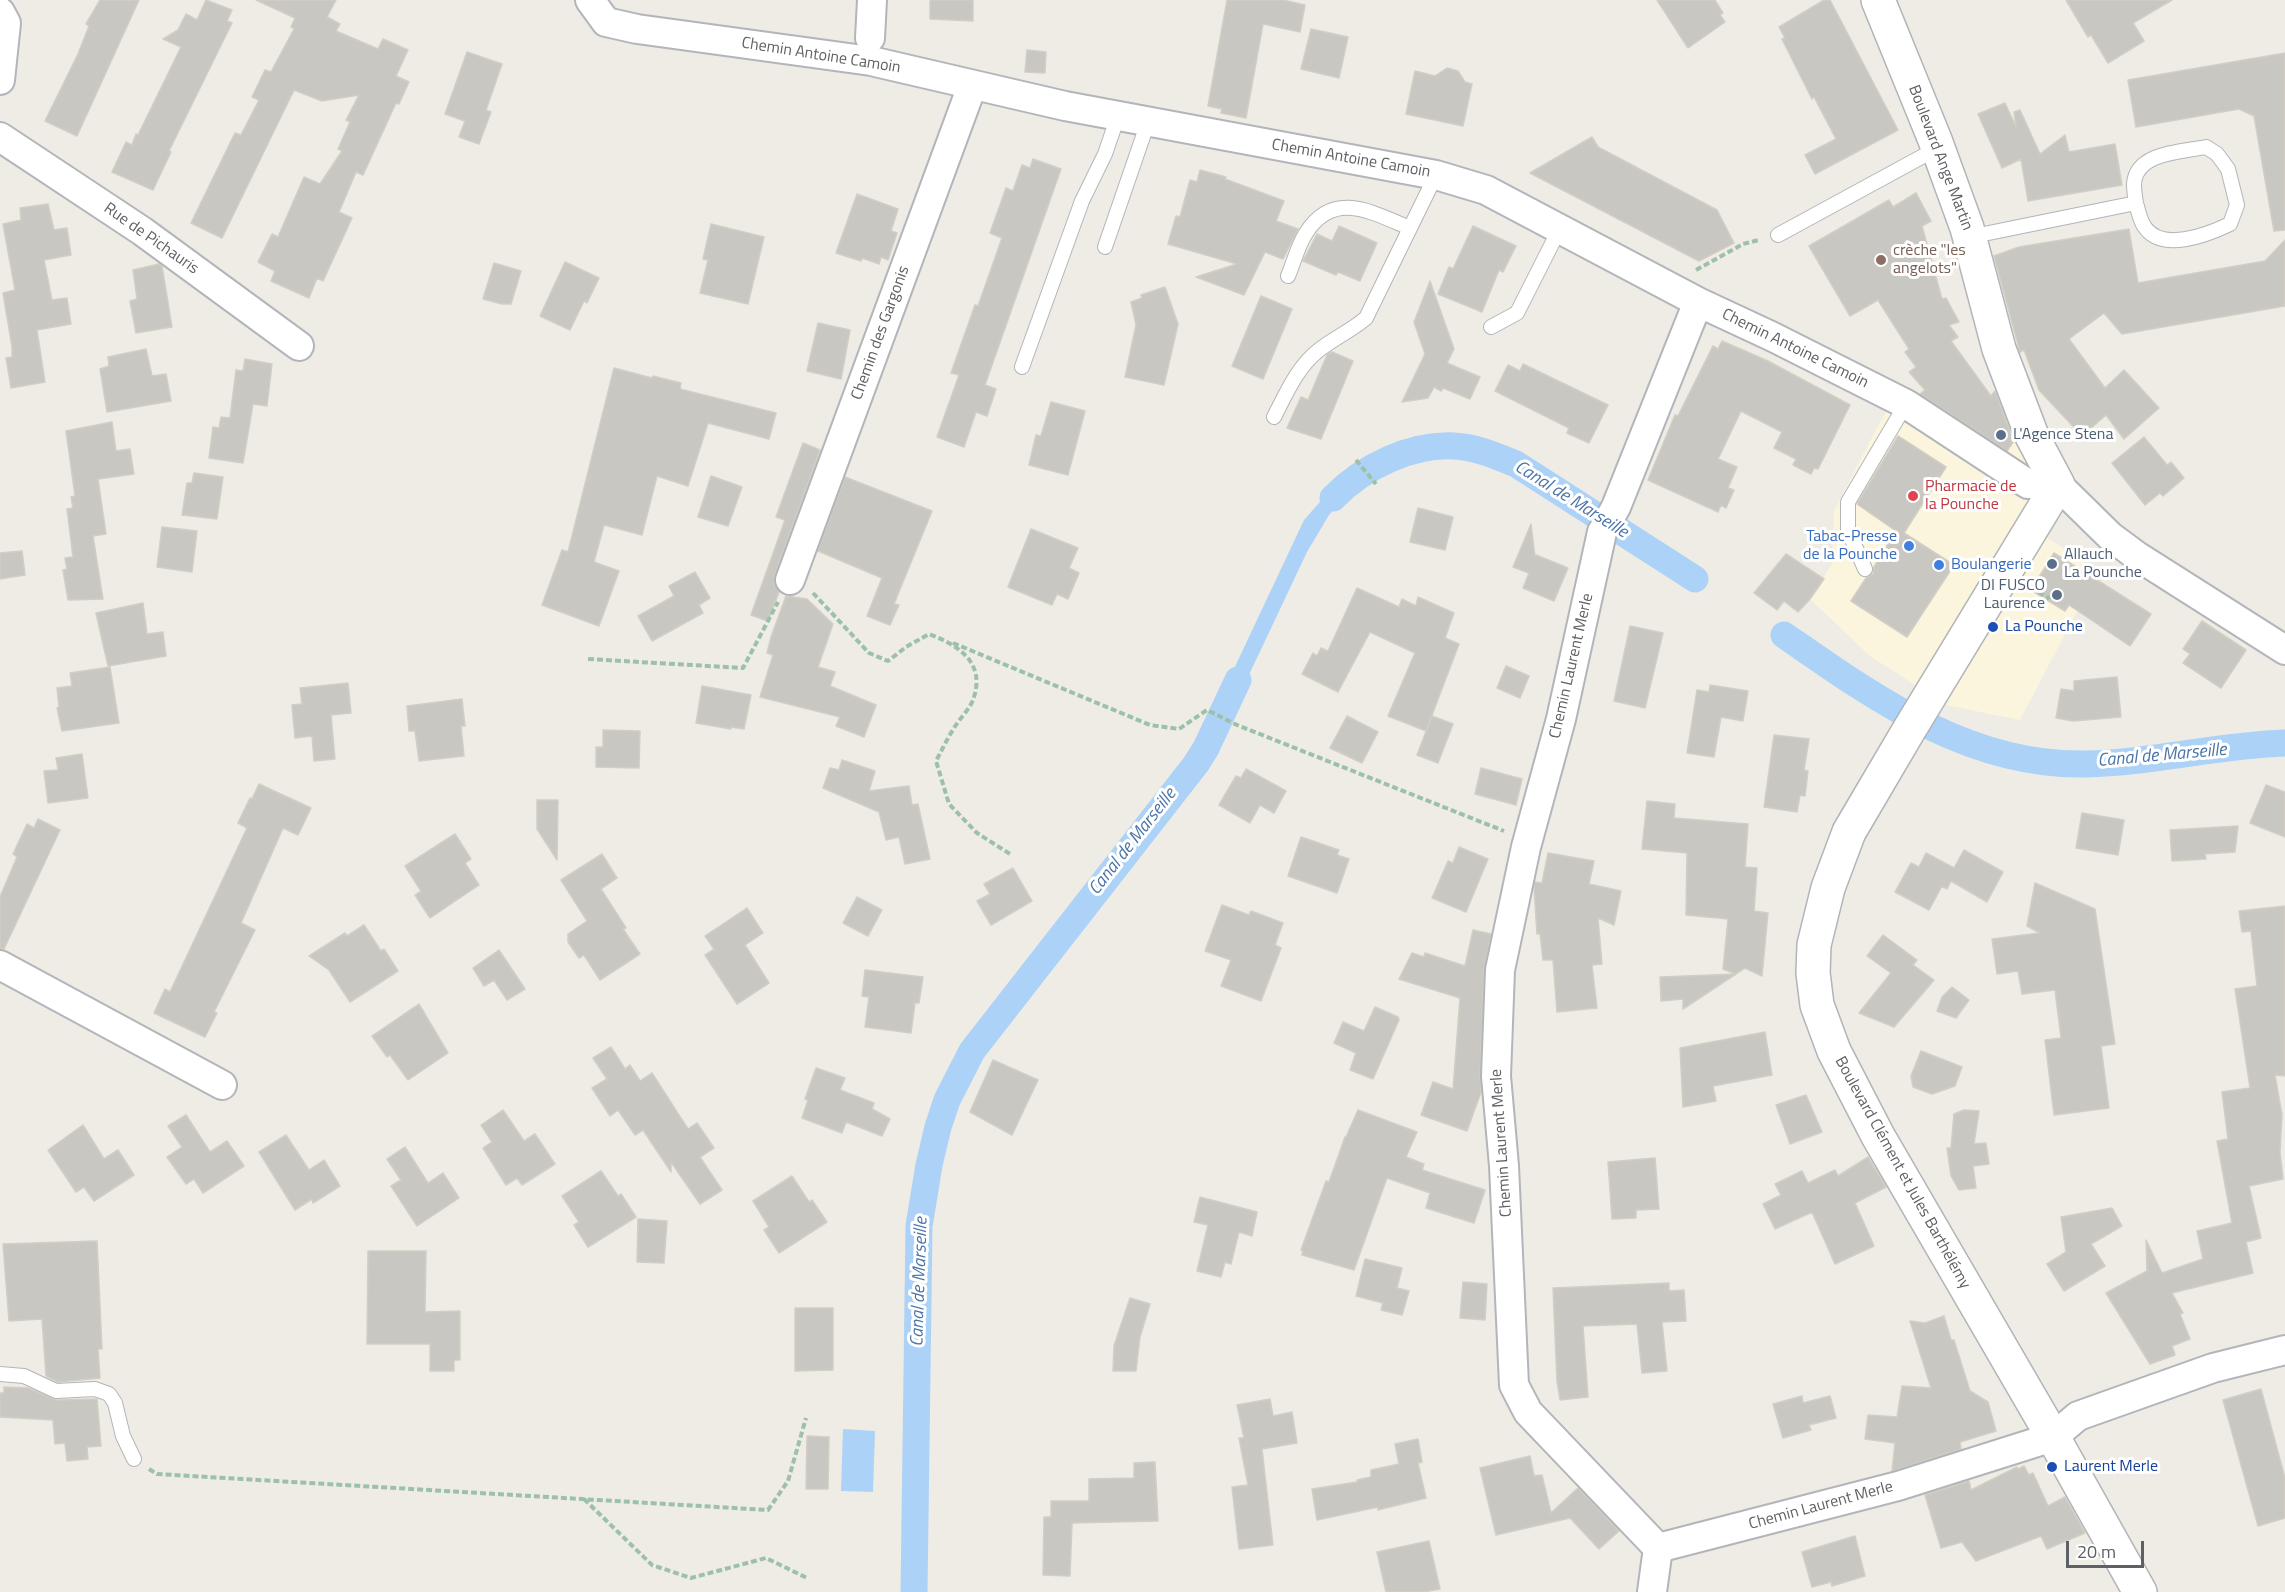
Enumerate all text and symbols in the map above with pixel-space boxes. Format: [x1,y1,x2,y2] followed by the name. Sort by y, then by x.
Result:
[740,34,902,78] street label: Chemin Antoine Camoin
[1903,83,1977,233] street label: Boulevard Ange Martin
[1270,136,1432,182] street label: Chemin Antoine Camoin
[100,199,202,279] street label: Rue de Pichauris
[1893,241,1966,279] place label: crèche "les angelots"
[1874,253,1888,267] marker: crèche "les angelots"
[848,263,914,403] street label: Chemin des Gargonis
[1719,305,1871,393] street label: Chemin Antoine Camoin
[2013,425,2113,445] place label: L'Agence Stena
[1994,428,2008,442] marker: L'Agence Stena
[1510,457,1632,543] water label: Canal de Marseille
[1925,477,2017,515] place label: Pharmacie de la Pounche
[1906,489,1920,503] marker: Pharmacie de la Pounche
[1803,527,1897,565] place label: Tabac-Presse de la Pounche
[1902,539,1916,553] marker: Tabac-Presse de la Pounche
[2064,545,2142,583] place label: Allauch La Pounche
[1951,555,2032,575] place label: Boulangerie
[2045,557,2059,571] marker: Allauch La Pounche
[1932,558,1946,572] marker: Boulangerie
[1981,576,2045,614] place label: DI FUSCO Laurence
[2050,588,2064,602] marker: DI FUSCO Laurence
[1546,592,1598,740] street label: Chemin Laurent Merle
[2005,617,2083,637] place label: La Pounche
[1986,620,2000,634] marker: La Pounche
[2097,740,2227,772] water label: Canal de Marseille
[1085,784,1181,900] water label: Canal de Marseille
[1830,1054,1974,1292] street label: Boulevard Clément et Jules Barthélémy
[1487,1068,1517,1218] street label: Chemin Laurent Merle
[907,1217,933,1347] water label: Canal de Marseille
[2064,1457,2158,1477] place label: Laurent Merle
[2045,1460,2059,1474] marker: Laurent Merle
[1747,1478,1895,1534] street label: Chemin Laurent Merle
[2069,1529,2147,1567] scale bar
[2077,1538,2116,1565] text: 20 m

